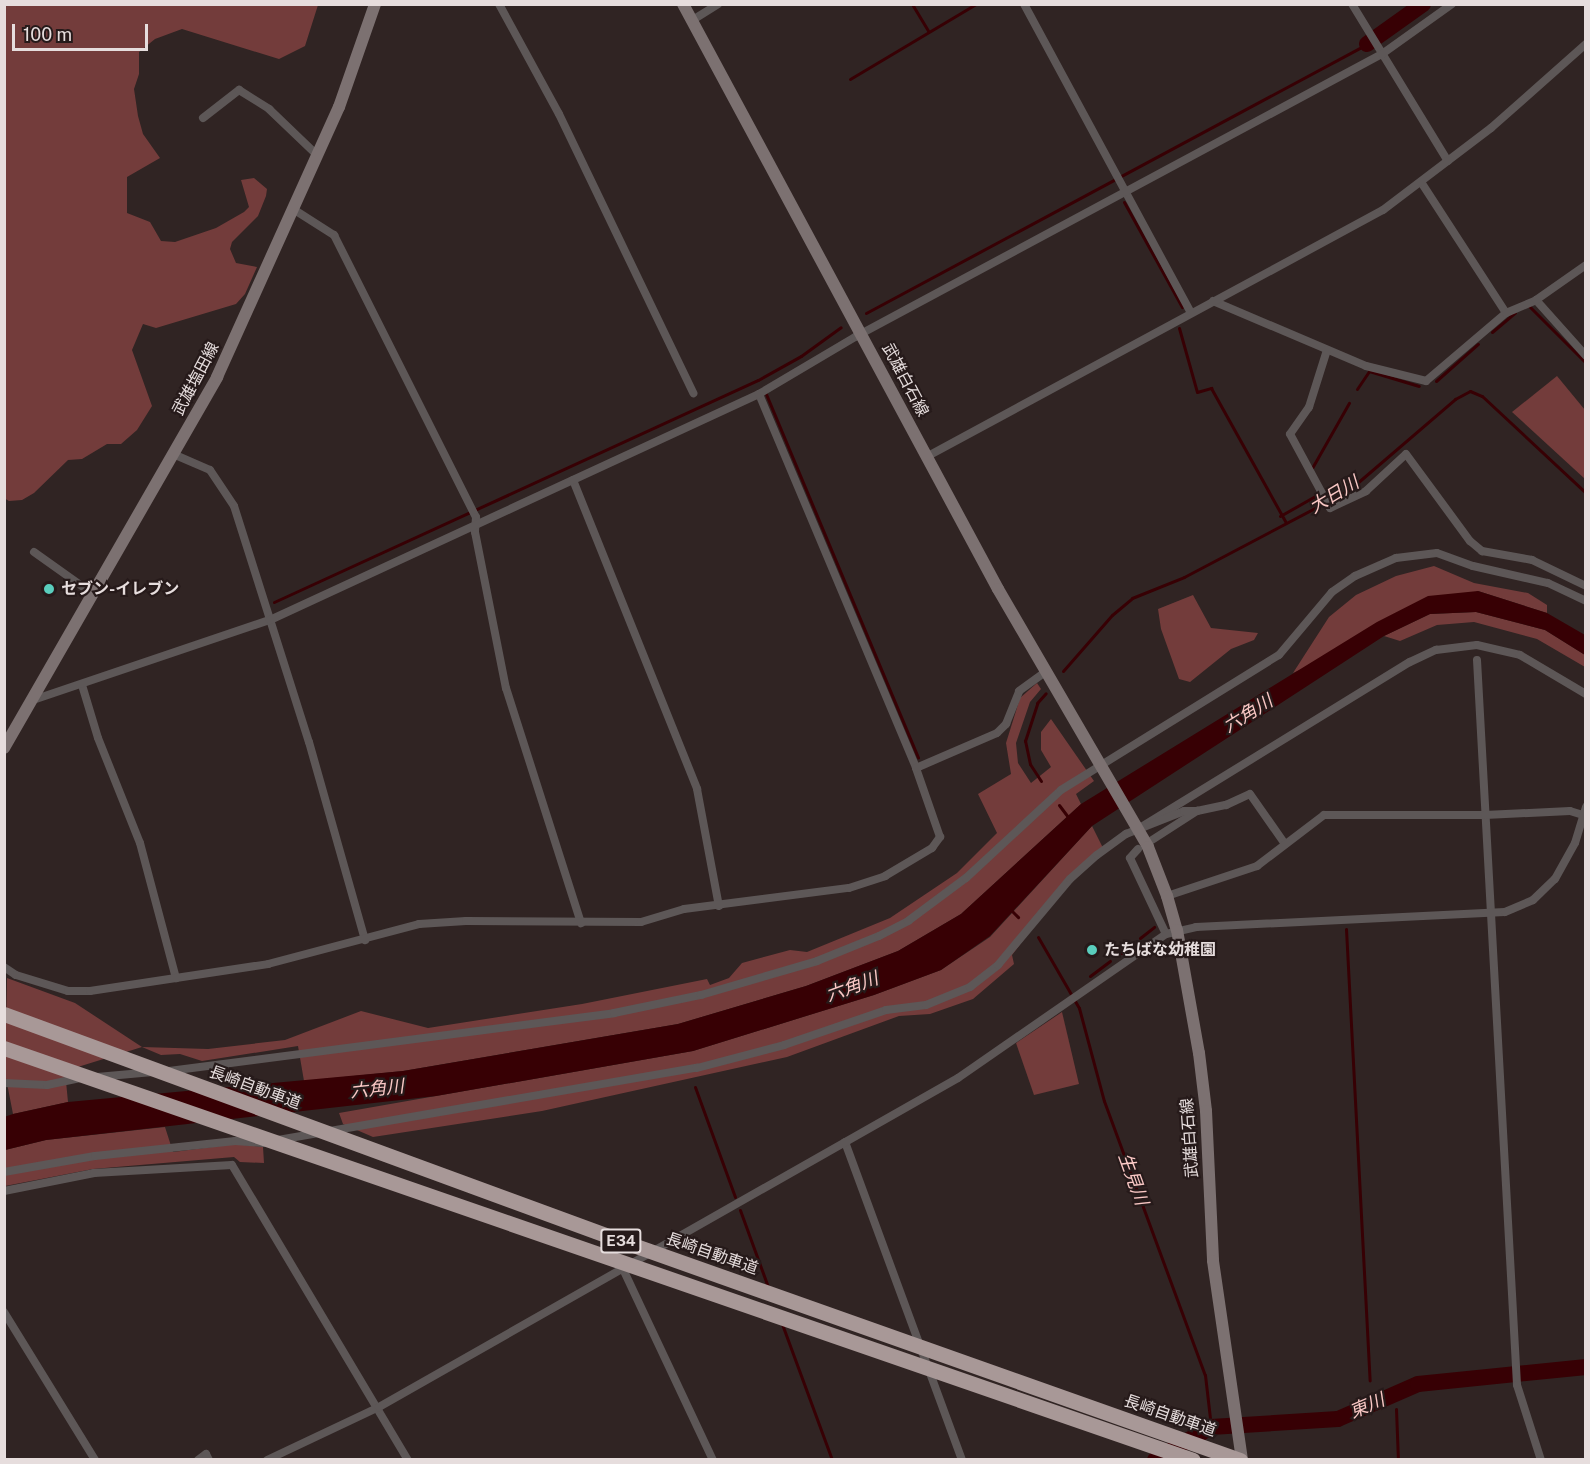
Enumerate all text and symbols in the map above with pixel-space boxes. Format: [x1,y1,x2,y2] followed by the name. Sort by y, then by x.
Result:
[15,12,152,50] scale bar
[23,24,72,45] text: 100 m
[169,339,223,419] street label: 武雄塩田線
[878,340,932,420] street label: 武雄白石線
[1305,472,1363,518] water label: 大日川
[61,579,179,599] place label: セブン-イレブン
[42,582,56,596] marker: セブン-イレブン
[1219,691,1277,737] water label: 六角川
[1104,940,1216,960] place label: たちばな幼稚園
[1085,943,1099,957] marker: たちばな幼稚園
[823,968,881,1006] water label: 六角川
[207,1063,303,1113] street label: 長崎自動車道
[349,1075,405,1103] water label: 六角川
[1178,1097,1202,1179] street label: 武雄白石線
[1114,1150,1152,1208] water label: 生見川
[600,1229,642,1253] road number: E34
[663,1229,761,1279] street label: 長崎自動車道
[1346,1389,1388,1423] water label: 東川
[1121,1391,1219,1441] street label: 長崎自動車道

